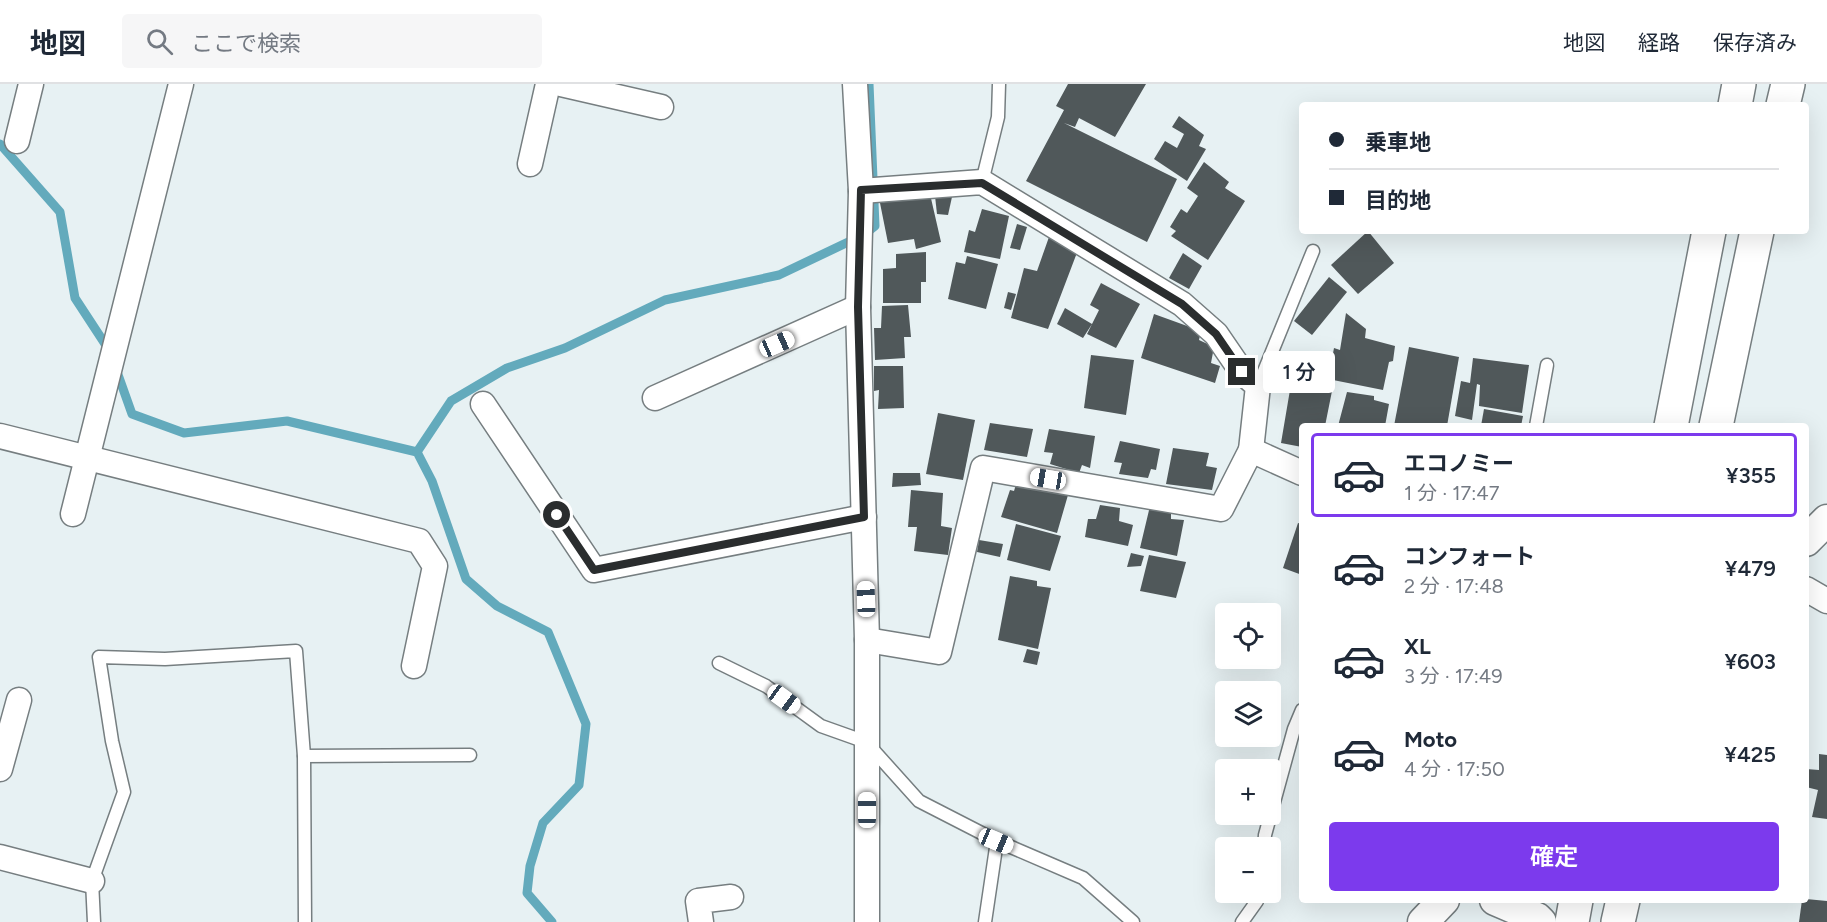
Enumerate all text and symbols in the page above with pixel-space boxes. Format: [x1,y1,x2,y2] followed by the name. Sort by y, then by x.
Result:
[122,14,542,68] search box
[143,25,176,58] icon: search
[30,26,86,60] text: 地図
[191,30,301,57] text: ここで検索
[1563,30,1605,55] text: 地図
[1638,30,1680,55] text: 経路
[1713,30,1797,55] text: 保存済み
[1365,129,1431,156] text: 乗車地
[1365,187,1431,214] text: 目的地
[757,328,797,360] car
[1263,351,1335,393] callout: 1 分
[1228,358,1255,385] route end
[1282,360,1316,384] text: 1 分
[1332,448,1386,502] icon: car
[1404,450,1514,477] text: エコノミー
[1726,462,1776,489] text: ¥355
[1029,467,1067,491] car
[1404,481,1499,505] text: 1 分 · 17:47
[543,501,570,528] route start
[1332,541,1386,595] icon: car
[1404,543,1535,570] text: コンフォート
[1725,555,1776,582] text: ¥479
[1404,574,1504,598] text: 2 分 · 17:48
[856,581,876,617] car
[1215,603,1281,903] map controls
[1215,603,1281,669] button: locate
[1404,633,1431,660] text: XL
[1332,634,1386,688] icon: car
[1724,648,1776,675] text: ¥603
[1404,664,1503,688] text: 3 分 · 17:49
[764,681,804,717] car
[1215,681,1281,747] button: layers
[1404,726,1457,753] text: Moto
[1332,727,1386,781] icon: car
[1724,741,1776,768] text: ¥425
[1404,757,1505,781] text: 4 分 · 17:50
[1215,759,1281,825] button: +
[858,792,876,828] car
[1329,822,1779,891] button: 確定
[976,826,1016,856] car
[1215,837,1281,903] button: −

